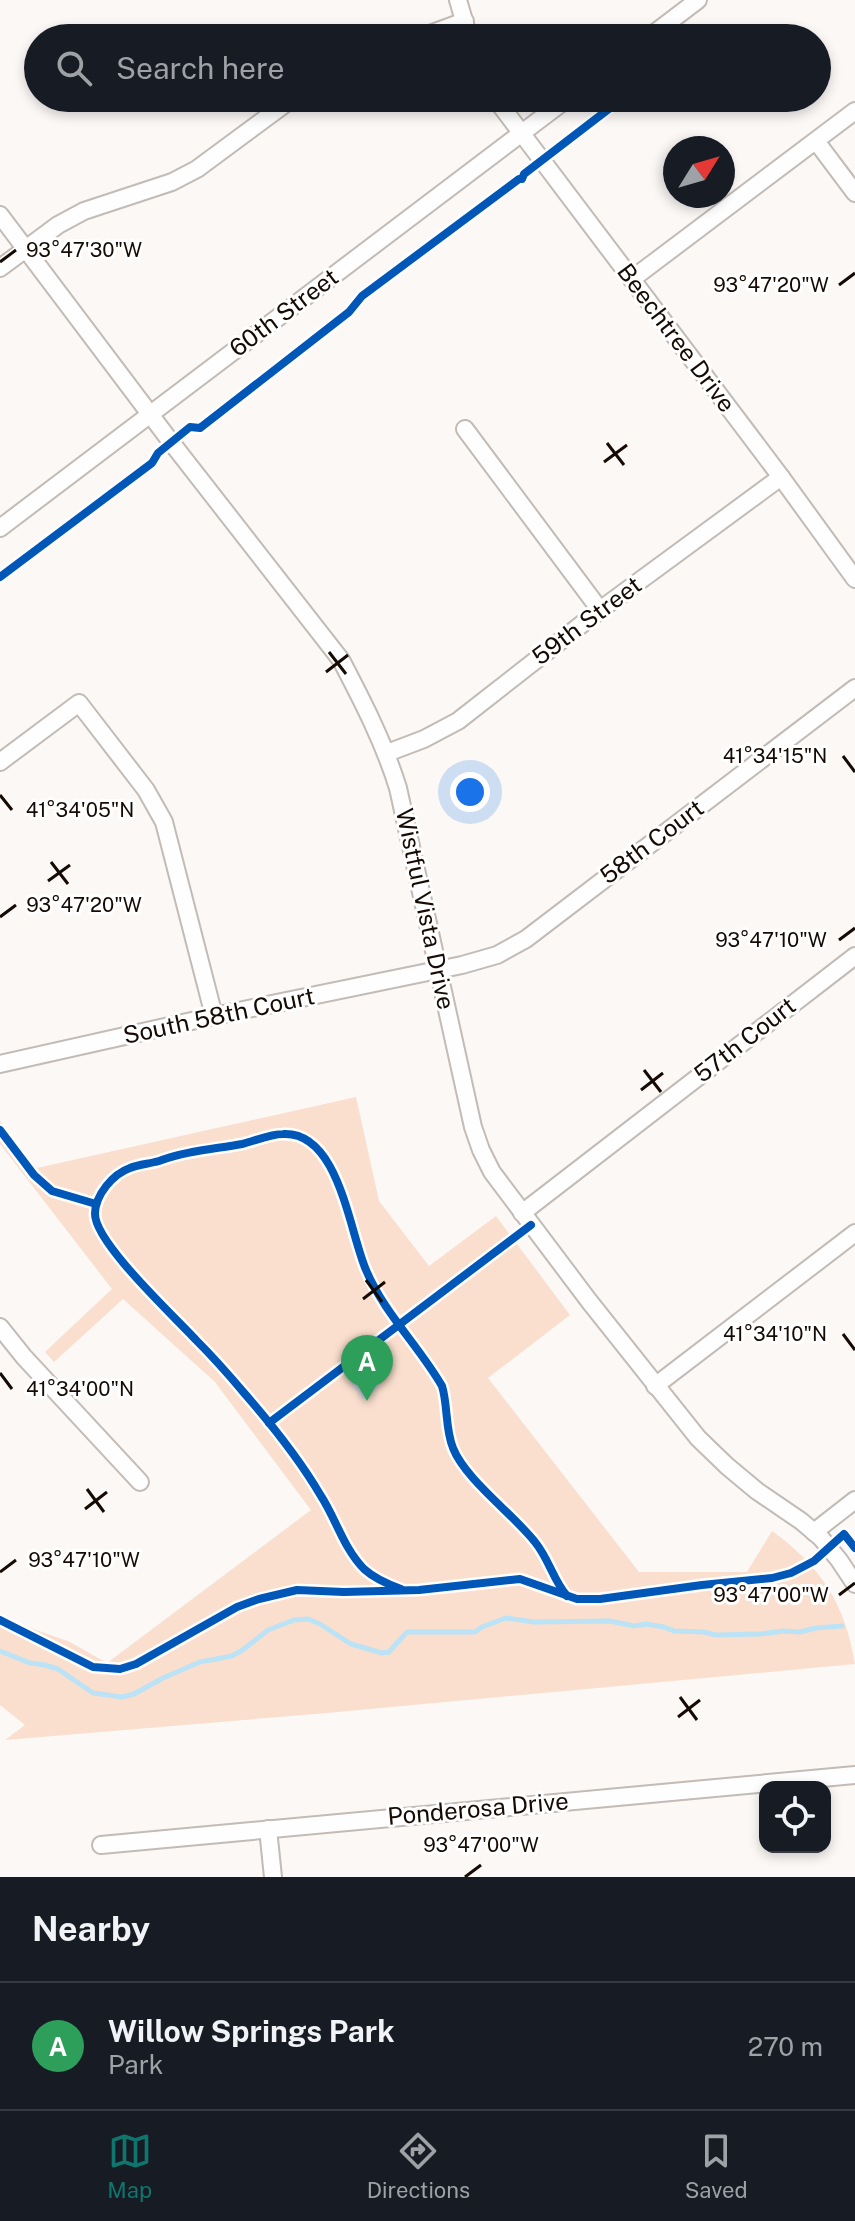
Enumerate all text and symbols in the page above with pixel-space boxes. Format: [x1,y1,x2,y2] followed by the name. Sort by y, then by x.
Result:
[24,24,831,112] search box
[52,46,96,90] icon: search
[116,50,284,86] text: Search here
[663,136,735,208] north arrow
[26,238,142,262] text: 93°47'30"W
[612,258,742,417] street label: Beechtree Drive
[224,262,343,362] street label: 60th Street
[713,273,829,297] text: 93°47'20"W
[526,570,647,670] street label: 59th Street
[723,744,827,768] text: 41°34'15"N
[450,772,490,812] your location
[594,793,709,889] street label: 58th Court
[26,798,134,822] text: 41°34'05"N
[391,806,461,1012] street label: Wistful Vista Drive
[26,893,142,917] text: 93°47'20"W
[715,928,827,952] text: 93°47'10"W
[121,981,317,1049] street label: South 58th Court
[688,991,801,1088] street label: 57th Court
[723,1322,827,1346] text: 41°34'10"N
[341,1335,393,1401] pin: A
[26,1377,134,1401] text: 41°34'00"N
[28,1548,140,1572] text: 93°47'10"W
[713,1583,829,1607] text: 93°47'00"W
[759,1781,831,1853] map controls
[759,1781,831,1853] button: locate
[386,1786,570,1830] street label: Ponderosa Drive
[423,1833,539,1857] text: 93°47'00"W
[32,1909,150,1949] text: Nearby
[108,2013,395,2049] text: Willow Springs Park
[49,2031,67,2062] text: A
[748,2031,823,2062] text: 270 m
[108,2049,163,2080] text: Park
[107,2129,152,2203] tab: Map
[367,2129,470,2203] tab: Directions
[685,2129,748,2203] tab: Saved

